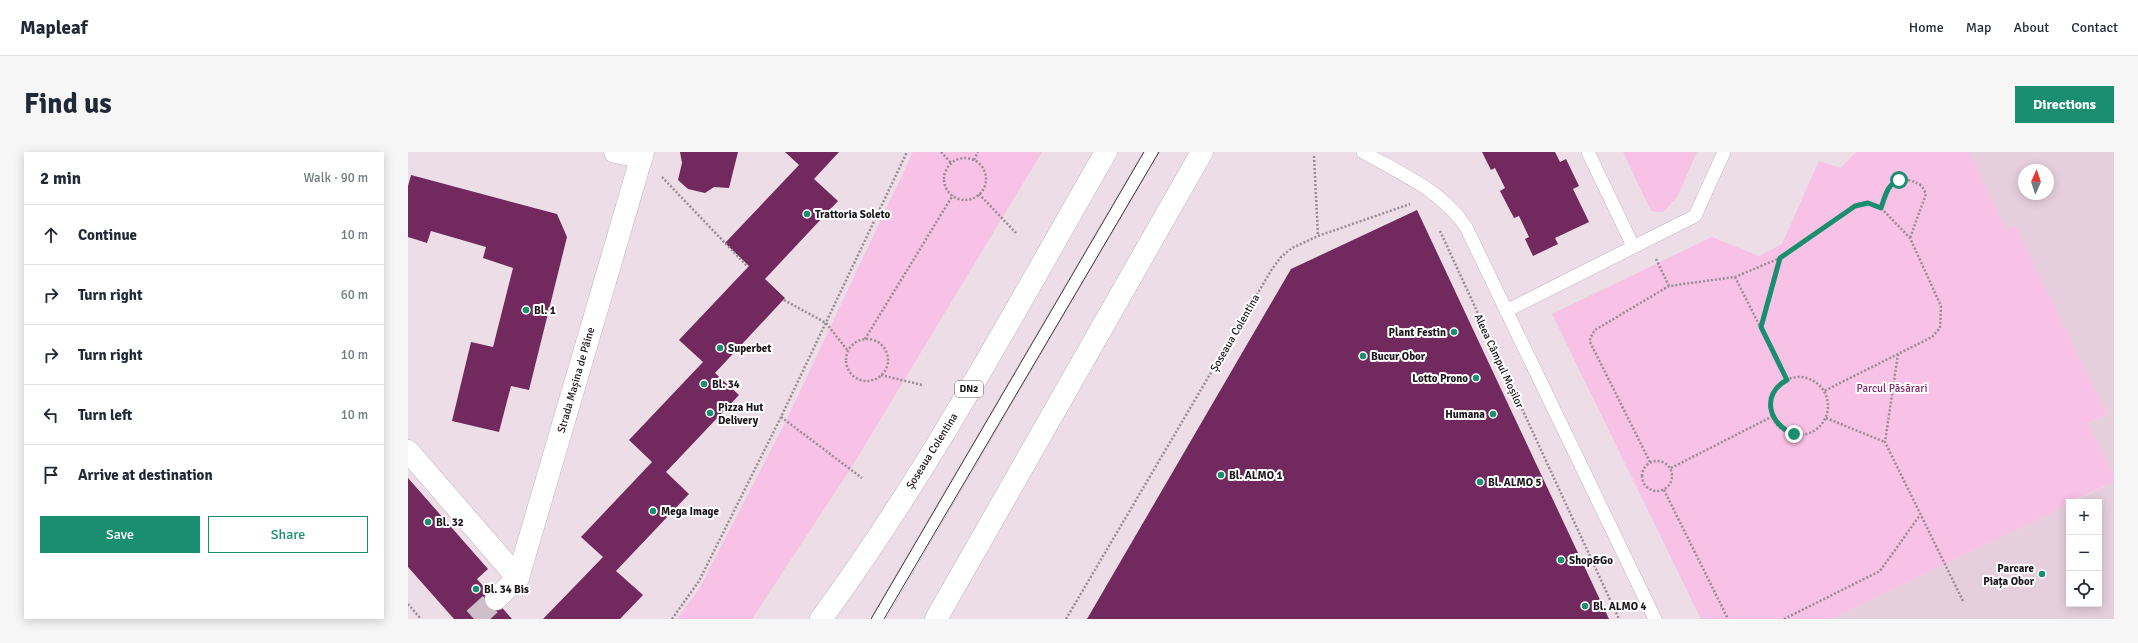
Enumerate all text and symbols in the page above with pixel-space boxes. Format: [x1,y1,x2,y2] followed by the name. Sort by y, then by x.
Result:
[20,16,88,40] text: Mapleaf
[1909,19,1944,36] text: Home
[1966,19,1991,36] text: Map
[2013,19,2049,36] text: About
[2071,19,2118,36] text: Contact
[2015,86,2114,123] button: Directions
[24,87,112,121] text: Find us
[2018,164,2054,200] north arrow
[40,168,81,189] text: 2 min
[304,170,368,186] text: Walk · 90 m
[1890,171,1908,189] route start
[815,208,890,221] place label: Trattoria Soleto
[802,209,812,219] marker: Trattoria Soleto
[40,224,62,246] icon: ahead
[78,226,137,244] text: Continue
[341,227,368,243] text: 10 m
[40,284,62,306] icon: right
[78,286,143,304] text: Turn right
[341,287,368,303] text: 60 m
[1208,292,1263,374] street label: Șoseaua Colentina
[534,304,556,317] place label: Bl. 1
[521,305,531,315] marker: Bl. 1
[1471,312,1527,410] street label: Aleea Câmpul Moșilor
[555,326,597,434] street label: Strada Mașina de Pâine
[1389,326,1446,339] place label: Plant Festin
[1449,327,1459,337] marker: Plant Festin
[728,342,771,355] place label: Superbet
[715,343,725,353] marker: Superbet
[40,344,62,366] icon: right
[78,346,143,364] text: Turn right
[341,347,368,363] text: 10 m
[1371,350,1426,363] place label: Bucur Obor
[1358,351,1368,361] marker: Bucur Obor
[1412,372,1468,385] place label: Lotto Prono
[1471,373,1481,383] marker: Lotto Prono
[712,378,740,391] place label: Bl. 34
[699,379,709,389] marker: Bl. 34
[955,381,983,397] road number: DN2
[1857,382,1928,395] park label: Parcul Păsărari
[718,401,763,427] place label: Pizza Hut Delivery
[40,404,62,426] icon: left
[78,406,132,424] text: Turn left
[341,407,368,423] text: 10 m
[705,408,715,418] marker: Pizza Hut Delivery
[1445,408,1485,421] place label: Humana
[1488,409,1498,419] marker: Humana
[903,410,961,491] street label: Șoseaua Colentina
[1785,425,1803,443] route end
[40,464,62,486] icon: arrive
[78,466,213,484] text: Arrive at destination
[1229,469,1282,482] place label: Bl. ALMO 1
[1216,470,1226,480] marker: Bl. ALMO 1
[1488,476,1541,489] place label: Bl. ALMO 5
[1475,477,1485,487] marker: Bl. ALMO 5
[2066,499,2102,607] map controls
[2066,499,2102,535] button: +
[661,505,719,518] place label: Mega Image
[648,506,658,516] marker: Mega Image
[40,516,200,553] button: Save
[208,516,368,553] button: Share
[436,516,464,529] place label: Bl. 32
[423,517,433,527] marker: Bl. 32
[2066,535,2102,571] button: −
[1569,554,1613,567] place label: Shop&Go
[1556,555,1566,565] marker: Shop&Go
[1983,562,2035,589] place label: Parcare Piața Obor
[2037,569,2047,579] marker: Parcare Piața Obor
[2066,571,2102,607] button: locate
[484,583,529,596] place label: Bl. 34 Bis
[471,584,481,594] marker: Bl. 34 Bis
[1593,600,1646,613] place label: Bl. ALMO 4
[1580,601,1590,611] marker: Bl. ALMO 4

